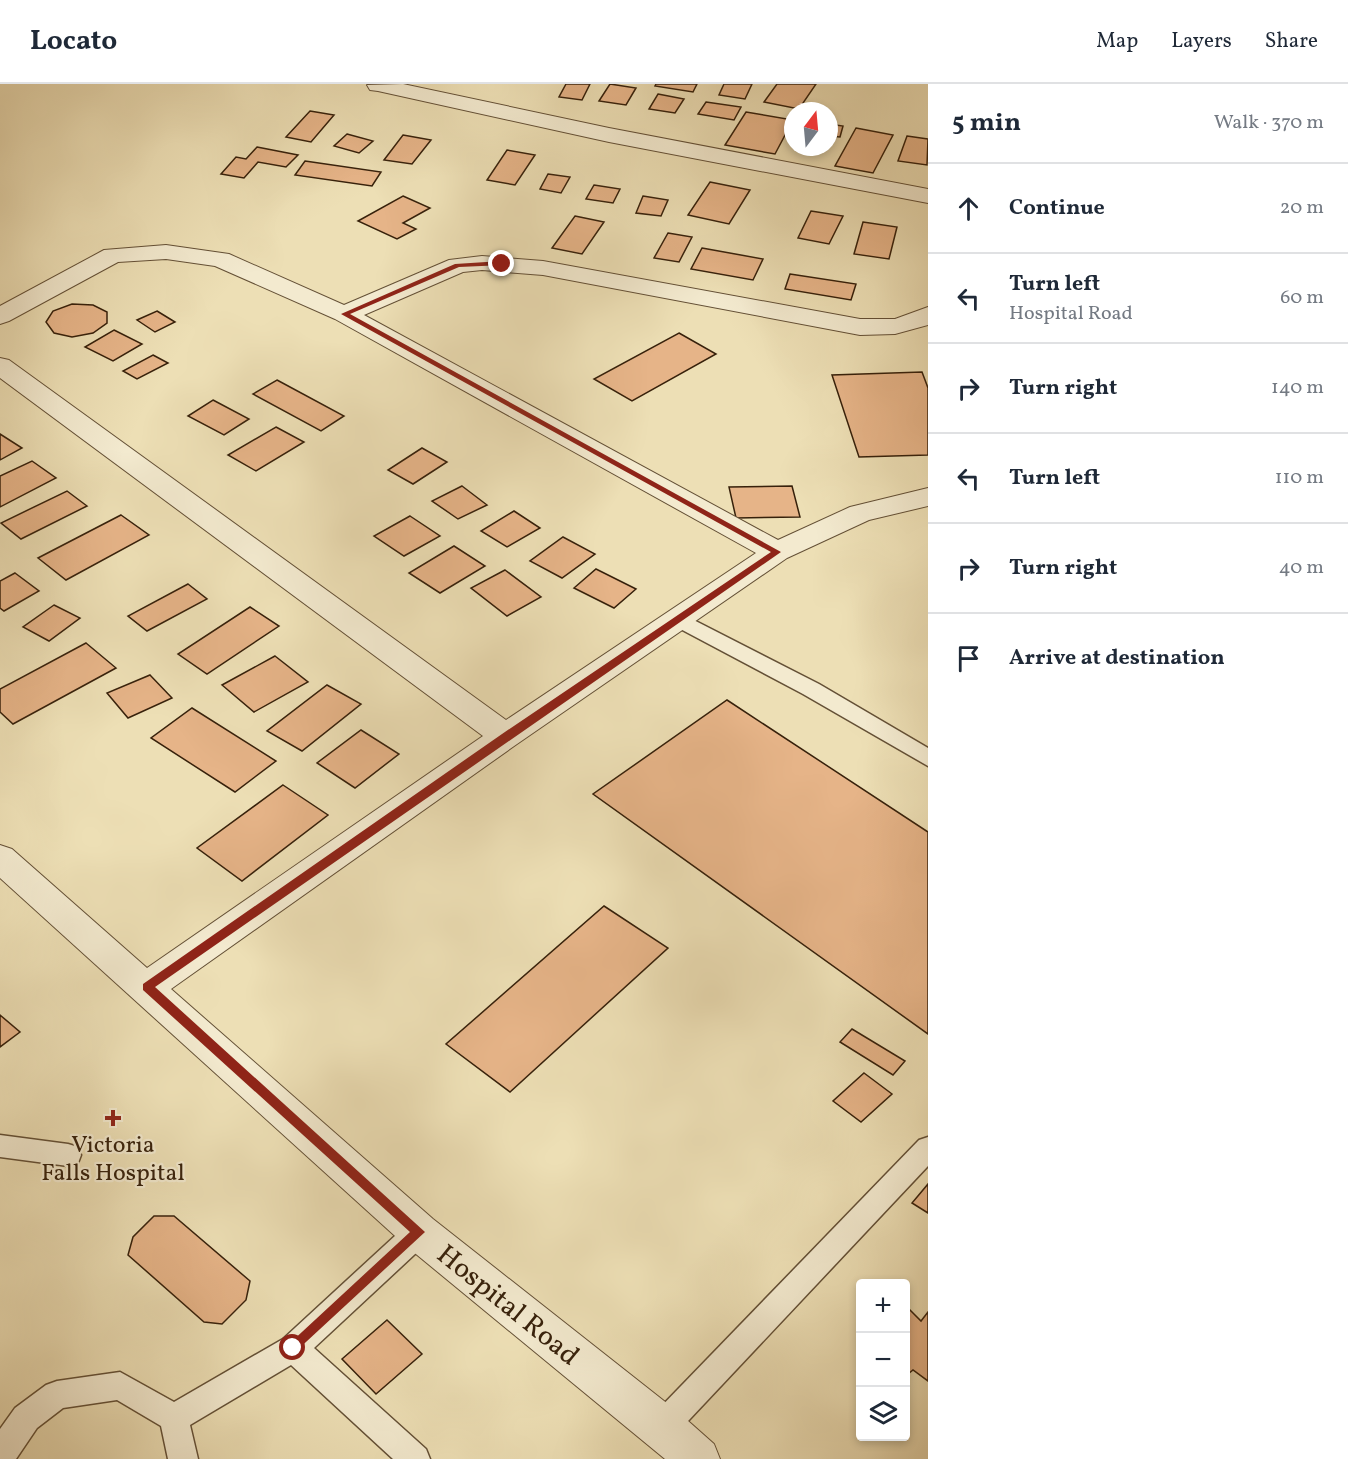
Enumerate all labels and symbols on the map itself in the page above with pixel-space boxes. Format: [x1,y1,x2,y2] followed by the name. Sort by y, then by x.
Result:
[784,102,838,156] north arrow
[488,250,514,276] route end
[104,1109,122,1127] marker: Victoria Falls Hospital
[41,1129,185,1191] place label: Victoria Falls Hospital
[428,1236,587,1376] street label: Hospital Road
[279,1334,305,1360] route start

